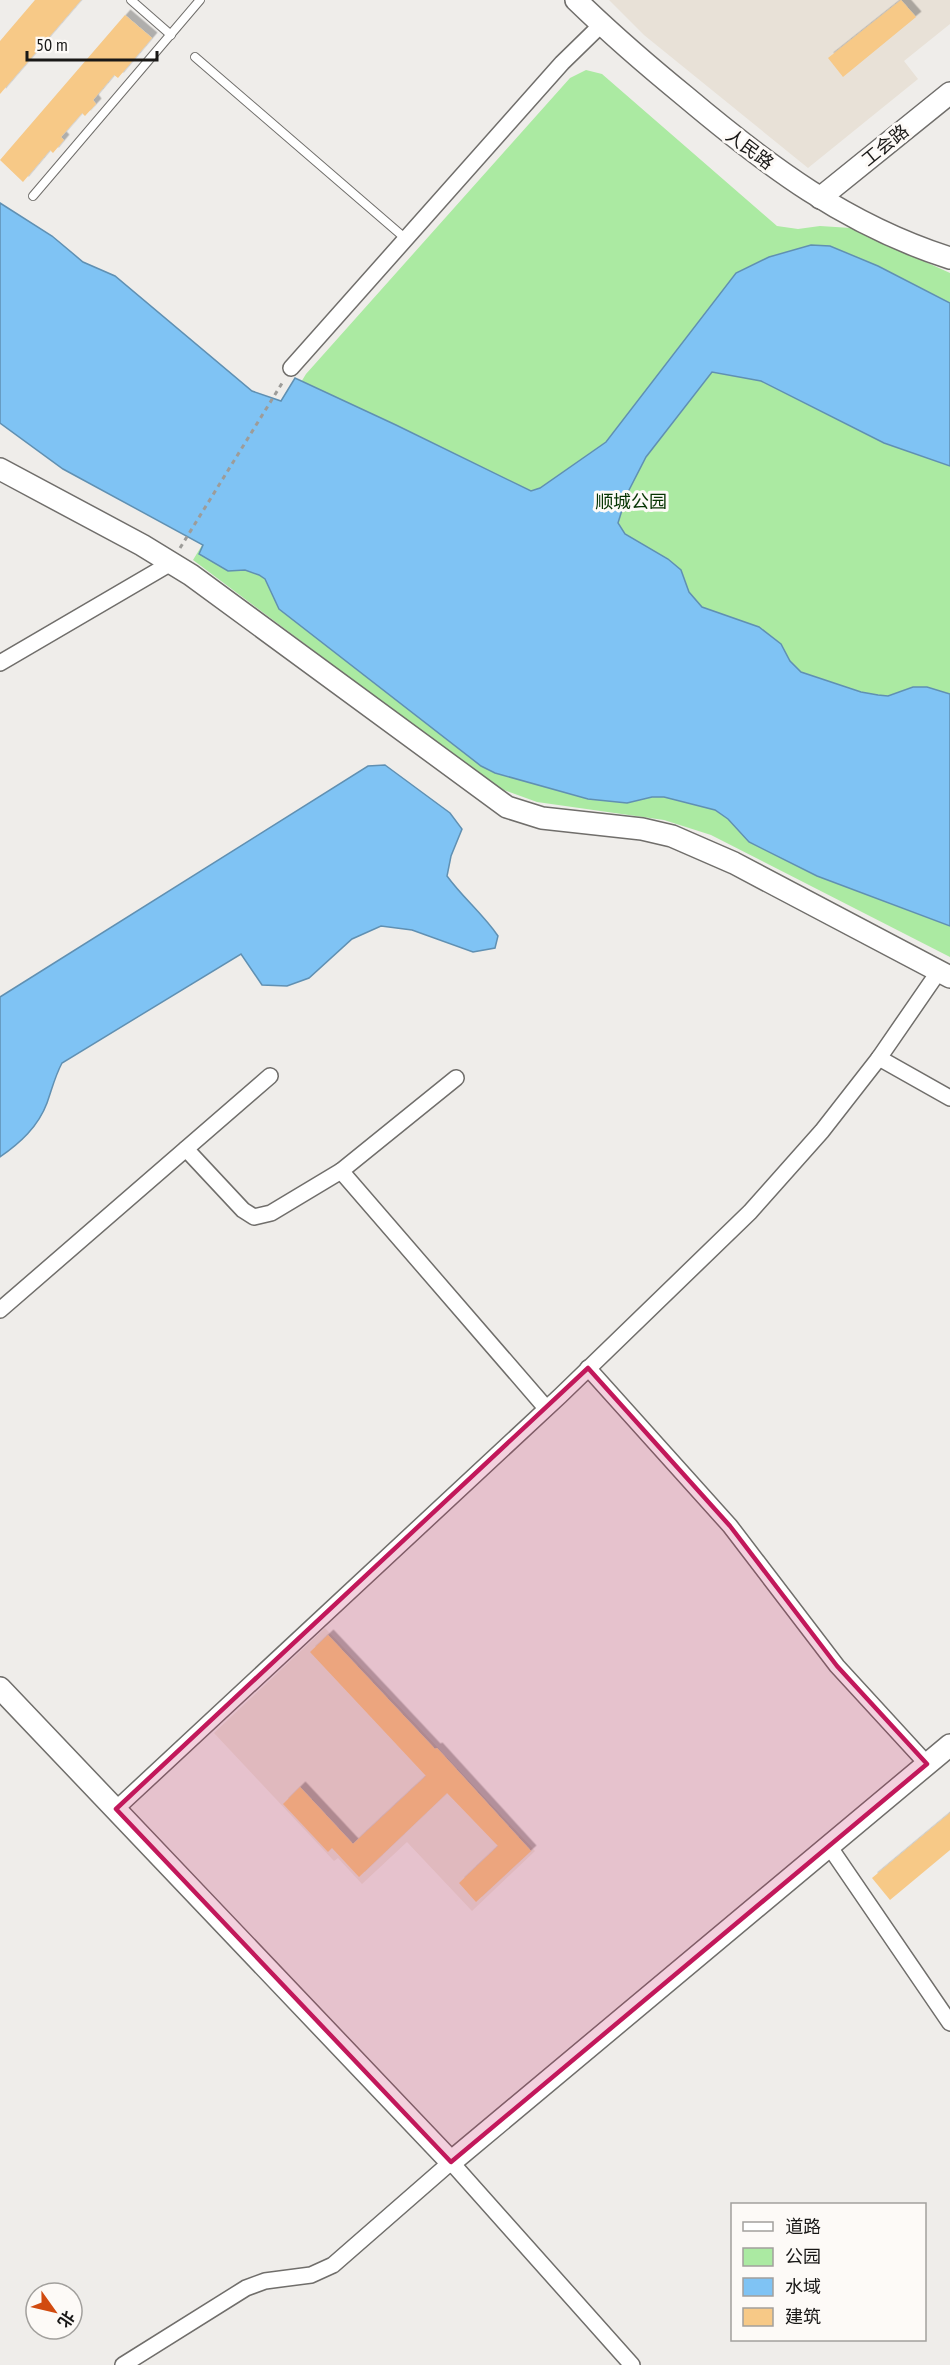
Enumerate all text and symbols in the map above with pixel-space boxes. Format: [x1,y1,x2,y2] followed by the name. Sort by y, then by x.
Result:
[27,24,158,62] scale bar
[36,33,68,56] text: 50 m
[857,119,913,171] street label: 工会路
[722,124,778,174] street label: 人民路
[595,490,667,513] park label: 顺城公园
[731,2203,926,2341] legend
[785,2215,821,2238] text: 道路
[785,2245,821,2268] text: 公园
[785,2275,821,2298] text: 水域
[24,2281,84,2341] north arrow
[785,2305,821,2328] text: 建筑
[54,2307,79,2332] text: 北

